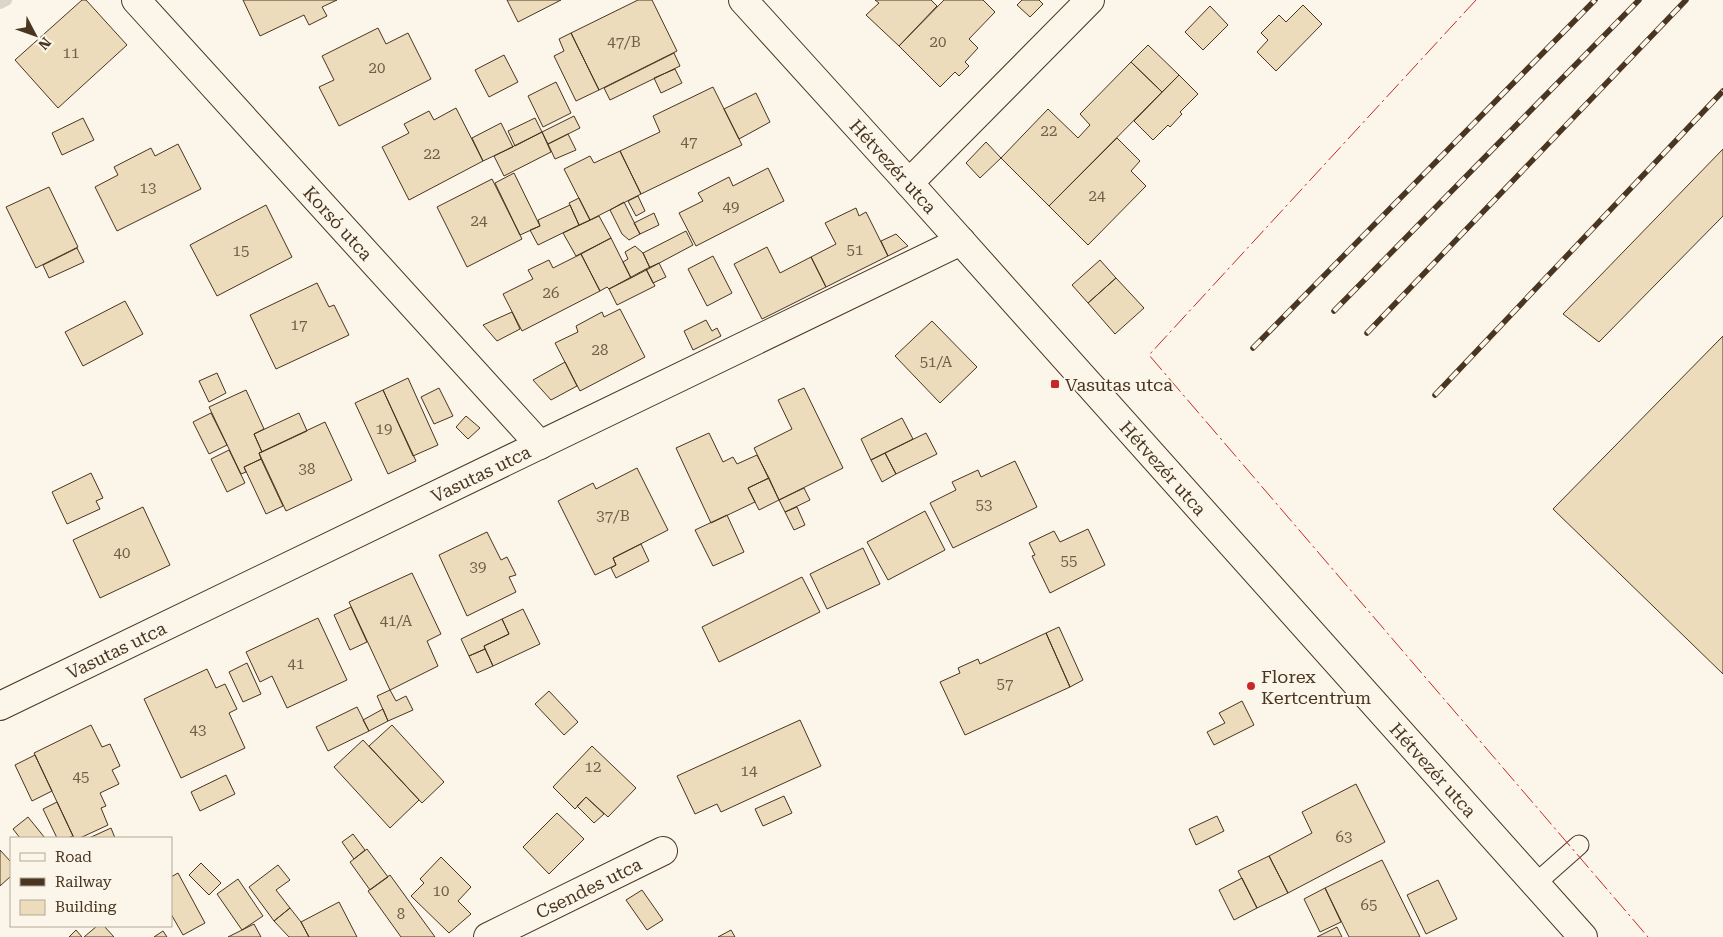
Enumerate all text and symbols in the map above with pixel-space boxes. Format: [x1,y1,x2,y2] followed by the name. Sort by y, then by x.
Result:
[10,10,60,60] north arrow
[607,33,641,51] house number: 47/B
[930,33,946,51] house number: 20
[35,34,54,53] text: N
[63,44,79,62] house number: 11
[369,59,385,77] house number: 20
[846,115,941,217] street label: Hétvezér utca
[1041,122,1057,140] house number: 22
[681,133,697,151] house number: 47
[424,145,440,163] house number: 22
[140,179,156,197] house number: 13
[299,181,377,264] street label: Korsó utca
[1089,187,1106,205] house number: 24
[723,198,739,216] house number: 49
[471,212,488,230] house number: 24
[847,241,863,259] house number: 51
[233,242,249,260] house number: 15
[543,284,559,302] house number: 26
[291,316,307,334] house number: 17
[592,341,608,359] house number: 28
[920,353,953,371] house number: 51/A
[1065,374,1173,395] place label: Vasutas utca
[1049,378,1061,390] marker: Vasutas utca
[1116,416,1211,519] street label: Hétvezér utca
[376,420,392,438] house number: 19
[427,440,534,506] street label: Vasutas utca
[299,460,315,478] house number: 38
[976,496,992,514] house number: 53
[596,507,630,525] house number: 37/B
[114,544,130,562] house number: 40
[1061,552,1077,570] house number: 55
[470,558,486,576] house number: 39
[380,612,413,630] house number: 41/A
[63,617,170,683] street label: Vasutas utca
[288,655,304,673] house number: 41
[1261,666,1371,708] place label: Florex Kertcentrum
[997,675,1013,693] house number: 57
[1245,680,1257,692] marker: Florex Kertcentrum
[1386,718,1481,821] street label: Hétvezér utca
[190,721,206,739] house number: 43
[585,758,601,776] house number: 12
[741,762,758,780] house number: 14
[73,768,89,786] house number: 45
[1336,828,1352,846] house number: 63
[10,837,172,927] legend
[55,848,92,866] text: Road
[532,853,645,922] street label: Csendes utca
[55,873,112,891] text: Railway
[433,882,449,900] house number: 10
[1361,896,1377,914] house number: 65
[55,898,117,916] text: Building
[397,905,405,923] house number: 8

